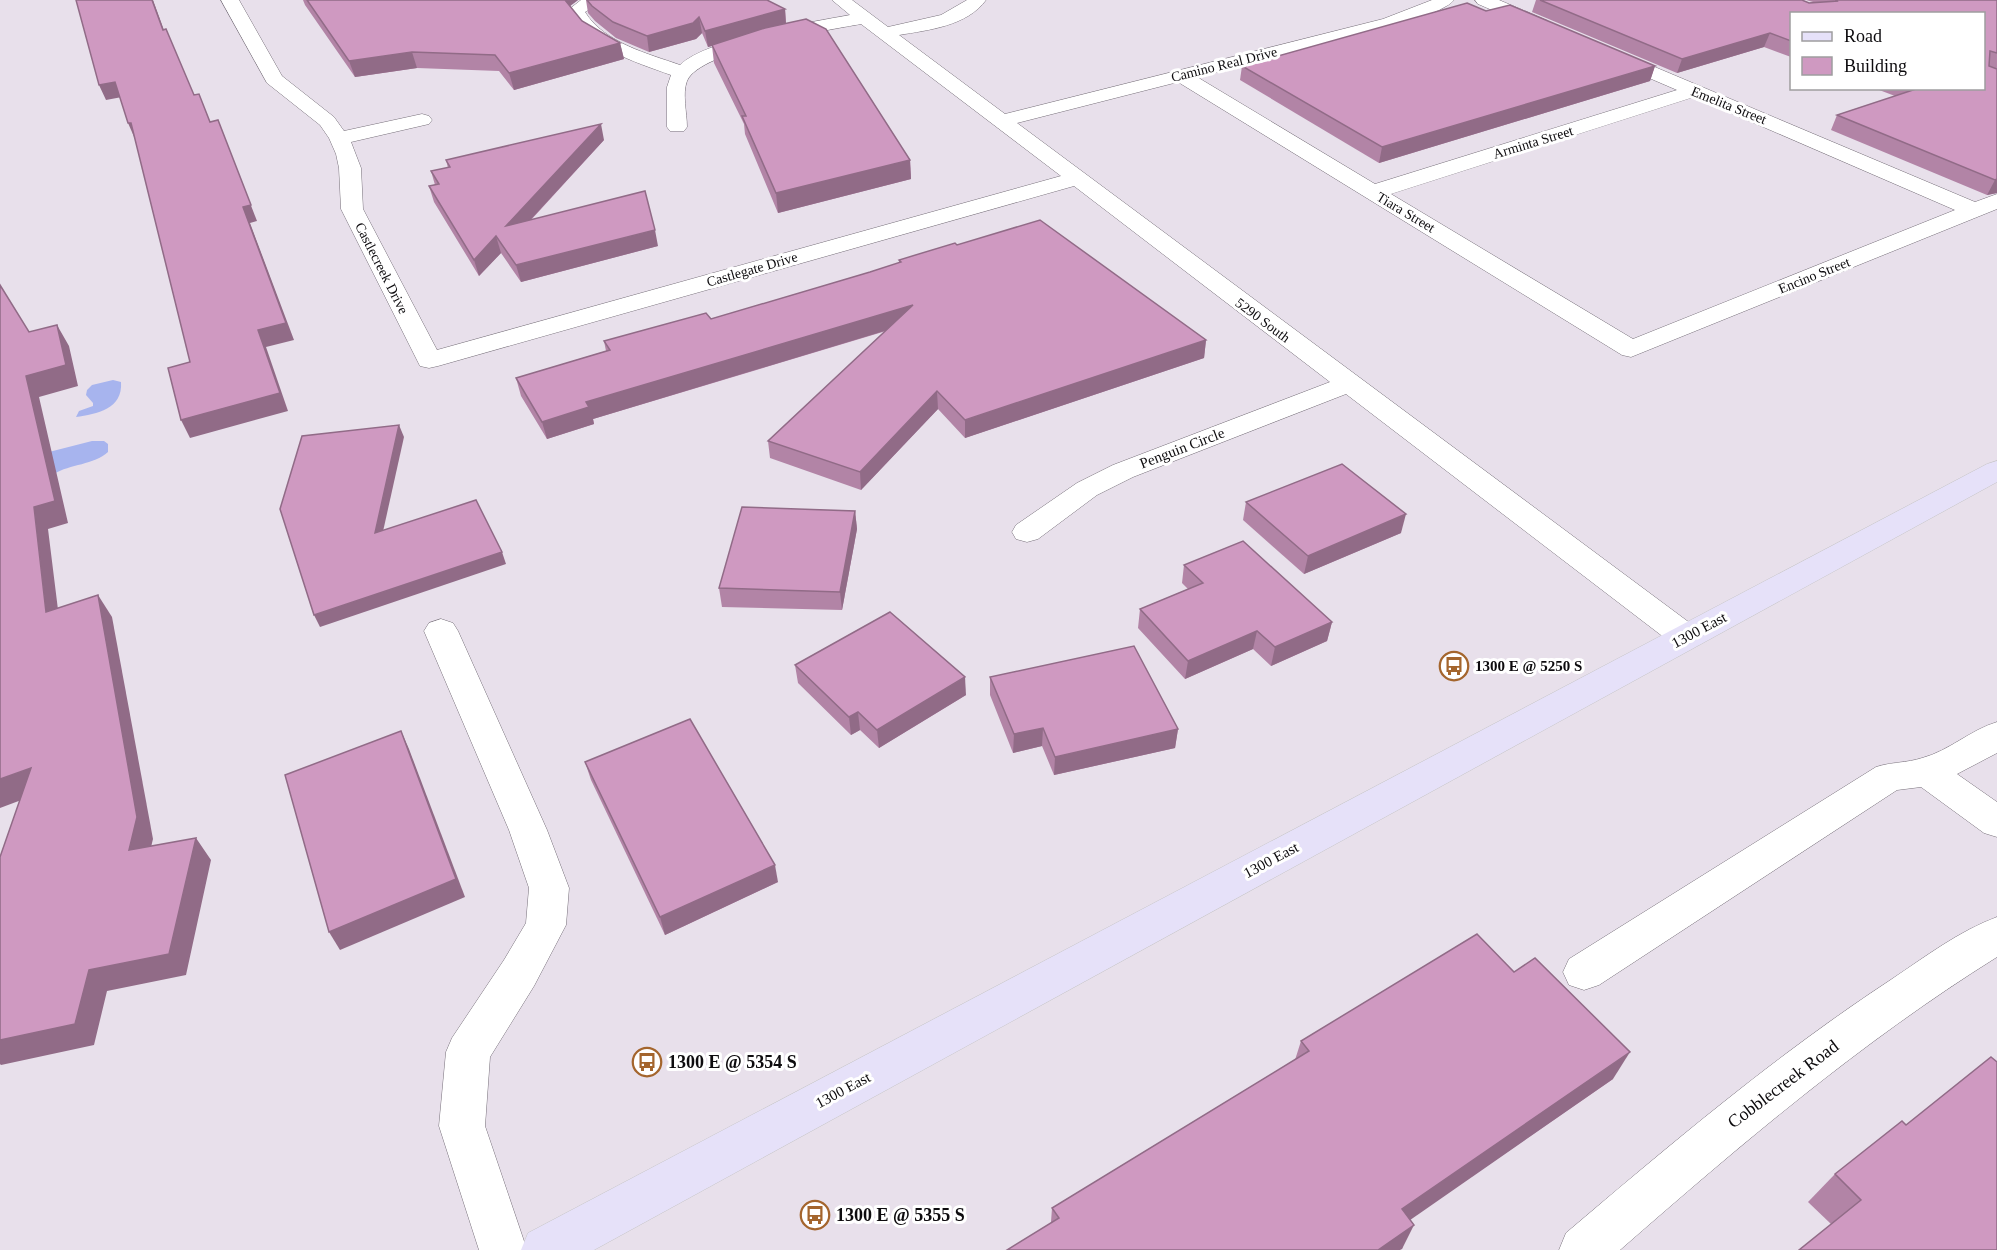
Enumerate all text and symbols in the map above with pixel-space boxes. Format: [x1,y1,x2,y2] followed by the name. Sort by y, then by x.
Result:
[1790,12,1985,90] legend
[1844,26,1882,46] text: Road
[1169,44,1279,85] street label: Camino Real Drive
[1844,56,1907,76] text: Building
[1689,84,1769,127] street label: Emelita Street
[1491,123,1575,162] street label: Arminta Street
[1374,189,1438,236] street label: Tiara Street
[352,220,411,316] street label: Castlecreek Drive
[705,249,799,290] street label: Castlegate Drive
[1776,254,1852,297] street label: Encino Street
[1233,295,1293,346] street label: 5290 South
[1137,424,1227,472] street label: Penguin Circle
[1669,609,1730,651] street label: 1300 East
[1438,650,1470,682] bus stop icon: 1300 E @ 5250 S
[1475,658,1582,674] place label: 1300 E @ 5250 S
[1241,839,1302,881] street label: 1300 East
[1724,1036,1842,1132] street label: Cobblecreek Road
[631,1046,663,1078] bus stop icon: 1300 E @ 5354 S
[668,1052,797,1072] place label: 1300 E @ 5354 S
[813,1069,874,1111] street label: 1300 East
[799,1199,831,1231] bus stop icon: 1300 E @ 5355 S
[836,1205,965,1225] place label: 1300 E @ 5355 S

